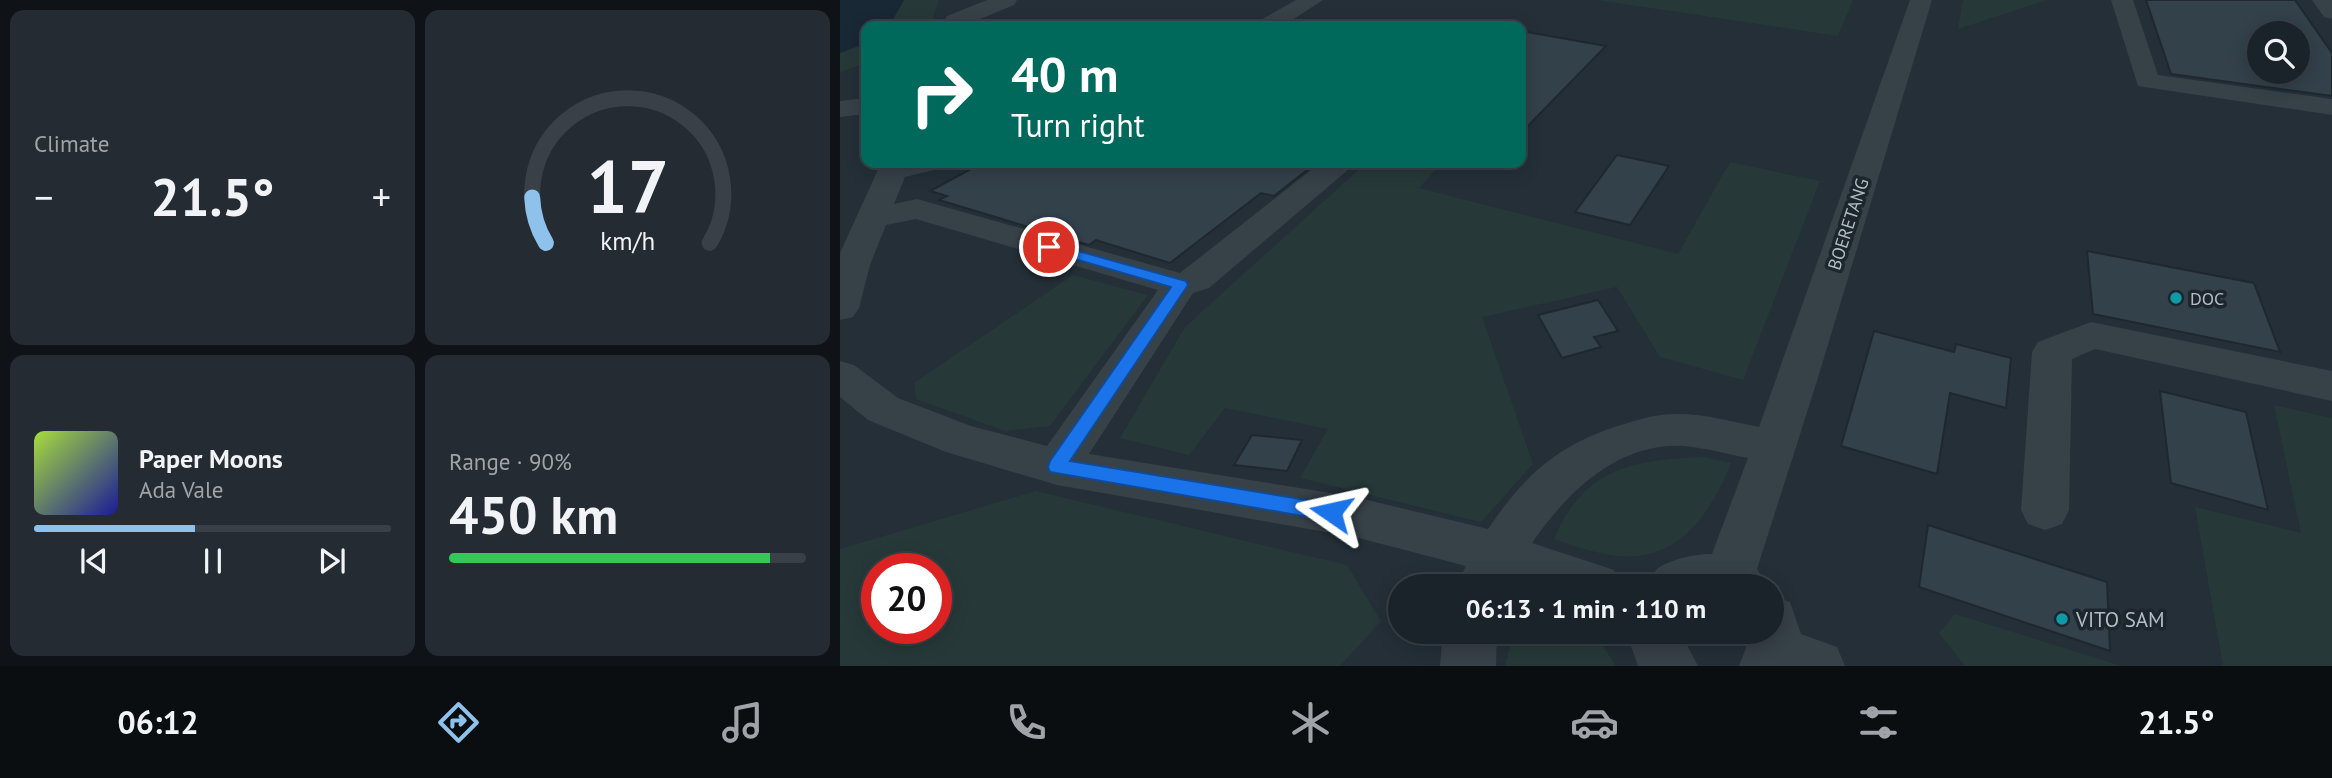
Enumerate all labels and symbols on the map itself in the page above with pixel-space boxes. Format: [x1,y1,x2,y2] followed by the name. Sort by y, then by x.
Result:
[1822,175,1874,273] street label: BOERETANG
[1019,217,1079,277] pin
[2190,287,2224,310] place label: DOC
[2168,290,2184,306] marker: DOC
[1294,475,1368,549] position arrow
[861,553,952,644] speed limit sign: 20
[2075,606,2165,633] place label: VITO SAM
[2054,611,2070,627] marker: VITO SAM

